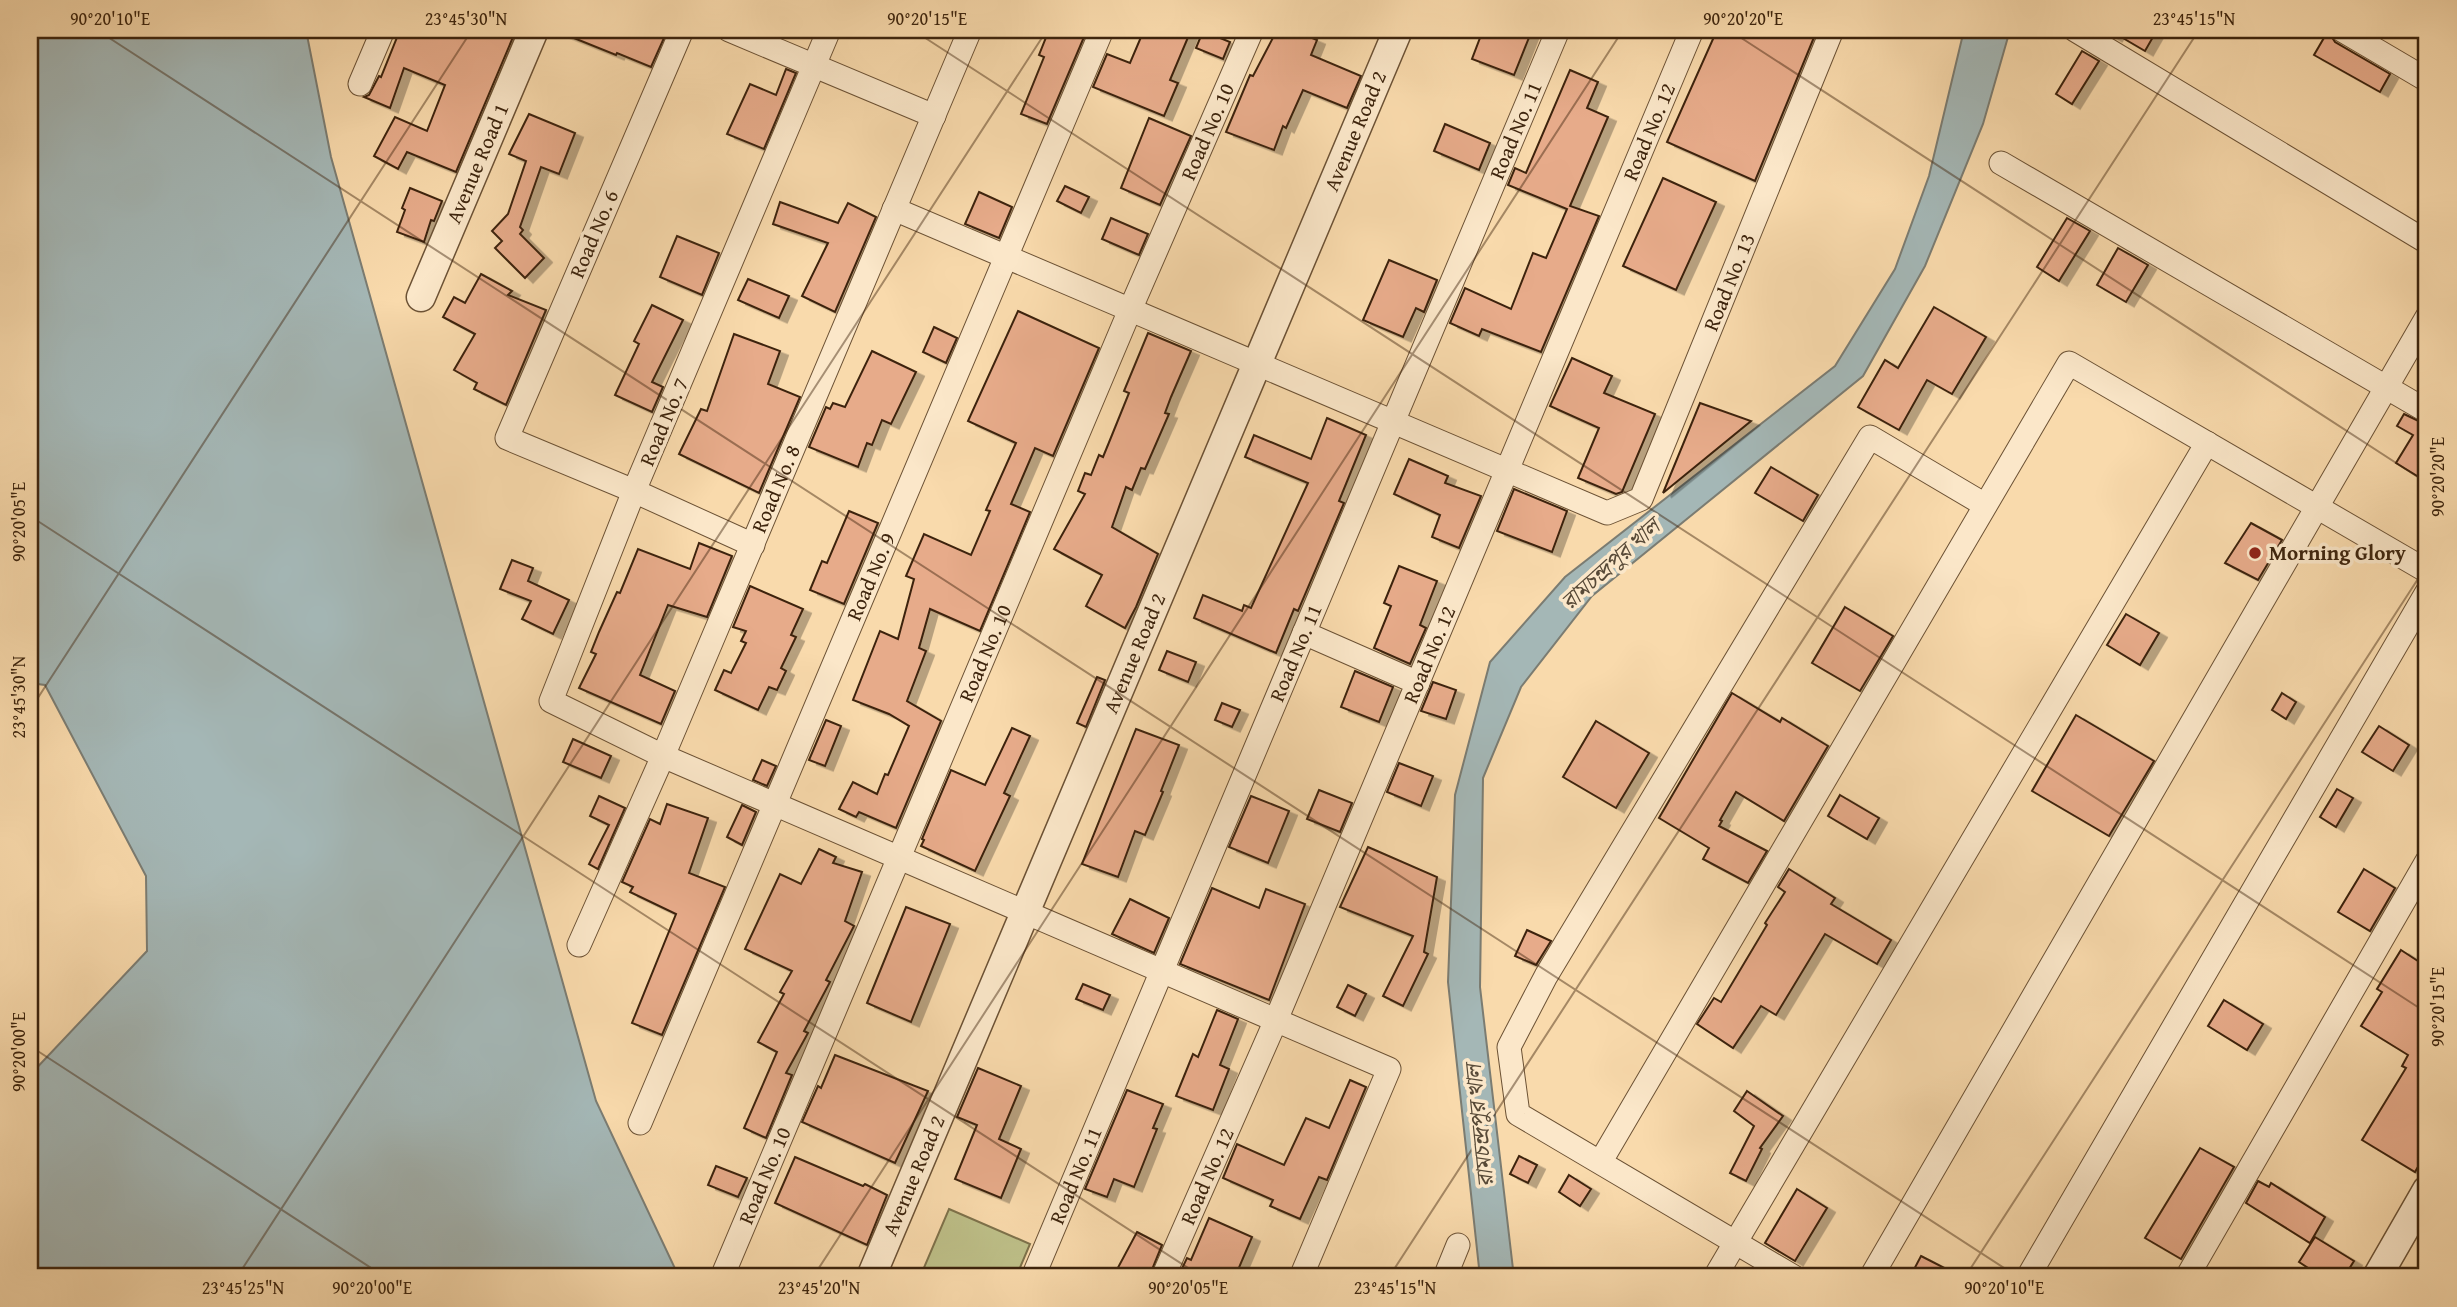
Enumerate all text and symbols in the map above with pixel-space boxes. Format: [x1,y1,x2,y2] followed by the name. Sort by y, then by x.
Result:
[70,5,150,32] text: 90°20'10"E
[425,5,508,32] text: 23°45'30"N
[887,5,967,32] text: 90°20'15"E
[1703,5,1783,32] text: 90°20'20"E
[2153,5,2236,32] text: 23°45'15"N
[1316,66,1394,196] street label: Avenue Road 2
[1481,77,1550,184] street label: Road No. 11
[1172,78,1242,185] street label: Road No. 10
[1614,78,1683,185] street label: Road No. 12
[438,98,516,228] street label: Avenue Road 1
[561,185,626,283] street label: Road No. 6
[1695,228,1763,336] street label: Road No. 13
[631,373,696,471] street label: Road No. 7
[2424,437,2451,517] text: 90°20'20"E
[743,440,808,537] street label: Road No. 8
[5,482,32,562] text: 90°20'05"E
[1553,507,1670,617] water label: রামচন্দ্রপুর খাল
[838,528,903,625] street label: Road No. 9
[2269,537,2406,568] place label: Morning Glory
[2247,545,2263,561] marker: Morning Glory
[1095,588,1173,718] street label: Avenue Road 2
[1261,599,1330,706] street label: Road No. 11
[950,600,1019,707] street label: Road No. 10
[1395,601,1463,708] street label: Road No. 12
[5,655,32,738] text: 23°45'30"N
[2424,967,2451,1047] text: 90°20'15"E
[5,1012,32,1092] text: 90°20'00"E
[1455,1058,1501,1189] water label: রামচন্দ্রপুর খাল
[874,1111,953,1240] street label: Avenue Road 2
[730,1122,799,1229] street label: Road No. 10
[1041,1122,1109,1229] street label: Road No. 11
[1172,1123,1242,1229] street label: Road No. 12
[202,1274,285,1301] text: 23°45'25"N
[332,1274,412,1301] text: 90°20'00"E
[778,1274,861,1301] text: 23°45'20"N
[1148,1274,1228,1301] text: 90°20'05"E
[1354,1274,1437,1301] text: 23°45'15"N
[1964,1274,2044,1301] text: 90°20'10"E

